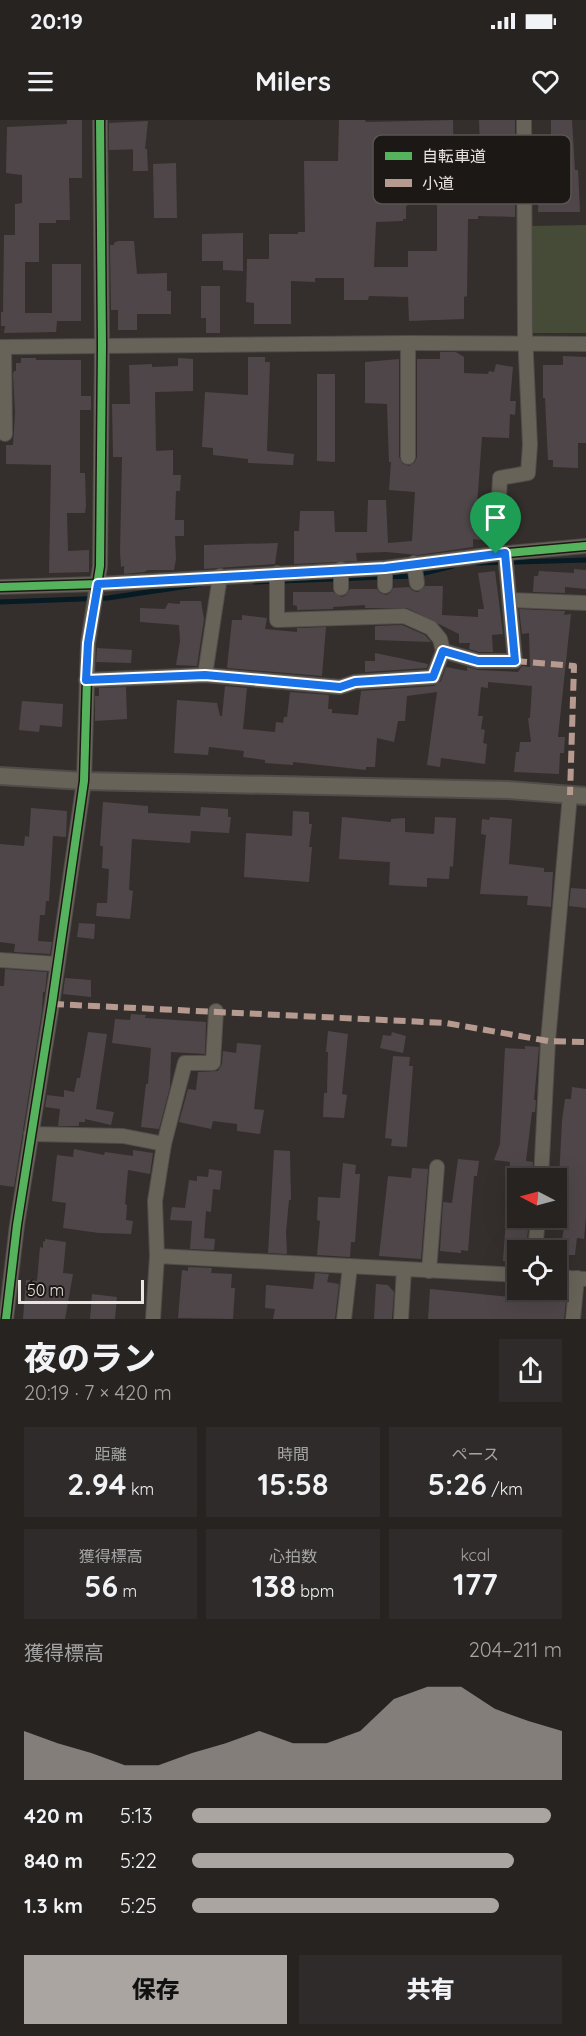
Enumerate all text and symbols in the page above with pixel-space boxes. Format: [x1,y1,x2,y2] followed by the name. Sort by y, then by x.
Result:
[30,7,83,35] text: 20:19
[255,64,331,98] text: Milers
[24,65,57,98] icon: menu
[529,65,562,98] icon: heart
[373,135,571,204] legend
[422,146,486,166] text: 自転車道
[422,173,454,193] text: 小道
[470,492,521,554] pin
[479,501,512,534] icon: arrive
[507,1168,567,1228] north arrow
[507,1168,567,1300] map controls
[507,1240,567,1300] button: locate
[18,1277,144,1304] scale bar
[27,1280,64,1300] text: 50 m
[24,1337,156,1378] text: 夜のラン
[499,1339,562,1402] button: share
[24,1380,172,1405] text: 20:19 · 7 × 420 m
[95,1444,127,1464] text: 距離
[277,1444,309,1464] text: 時間
[452,1444,499,1464] text: ペース
[67,1465,127,1503] text: 2.94
[258,1465,328,1503] text: 15:58
[428,1465,487,1503] text: 5:26
[127,1479,154,1499] text: km
[487,1479,523,1499] text: /km
[460,1545,490,1565] text: kcal
[79,1546,143,1566] text: 獲得標高
[269,1546,317,1566] text: 心拍数
[453,1565,498,1603] text: 177
[84,1567,118,1605] text: 56
[252,1567,296,1605] text: 138
[118,1581,137,1601] text: m
[296,1581,334,1601] text: bpm
[469,1637,562,1662] text: 204–211 m
[24,1640,104,1665] text: 獲得標高
[24,1803,83,1828] text: 420 m
[120,1803,153,1828] text: 5:13
[24,1848,83,1873] text: 840 m
[120,1848,157,1873] text: 5:22
[24,1893,83,1918] text: 1.3 km
[120,1893,157,1918] text: 5:25
[24,1955,287,2024] button: 保存
[299,1955,562,2024] button: 共有

